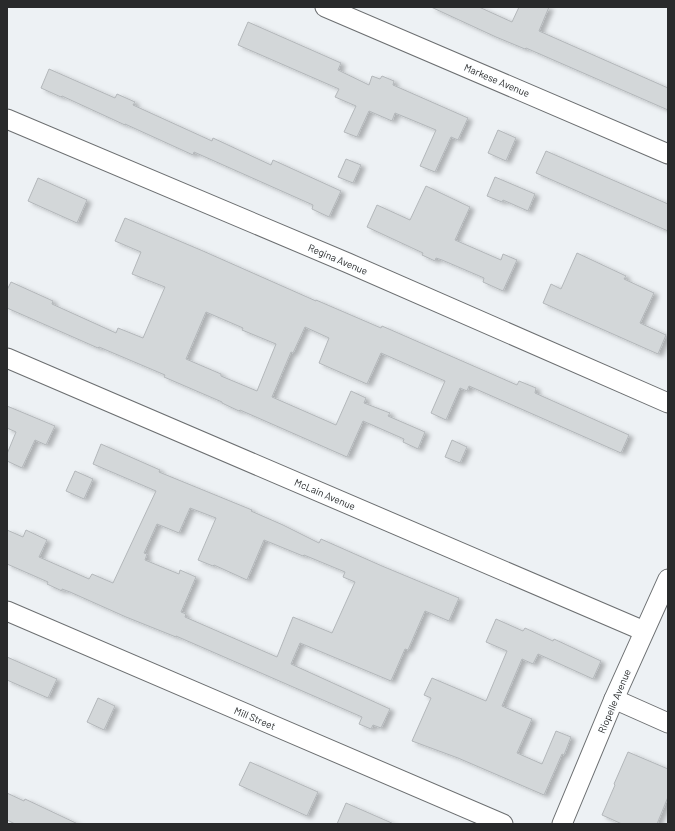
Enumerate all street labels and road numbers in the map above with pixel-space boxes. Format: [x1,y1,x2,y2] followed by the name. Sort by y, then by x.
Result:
[462,61,532,99] street label: Markese Avenue
[306,241,370,277] street label: Regina Avenue
[293,476,357,512] street label: McLain Avenue
[595,667,633,735] street label: Riopelle Avenue
[233,704,278,732] street label: Mill Street

